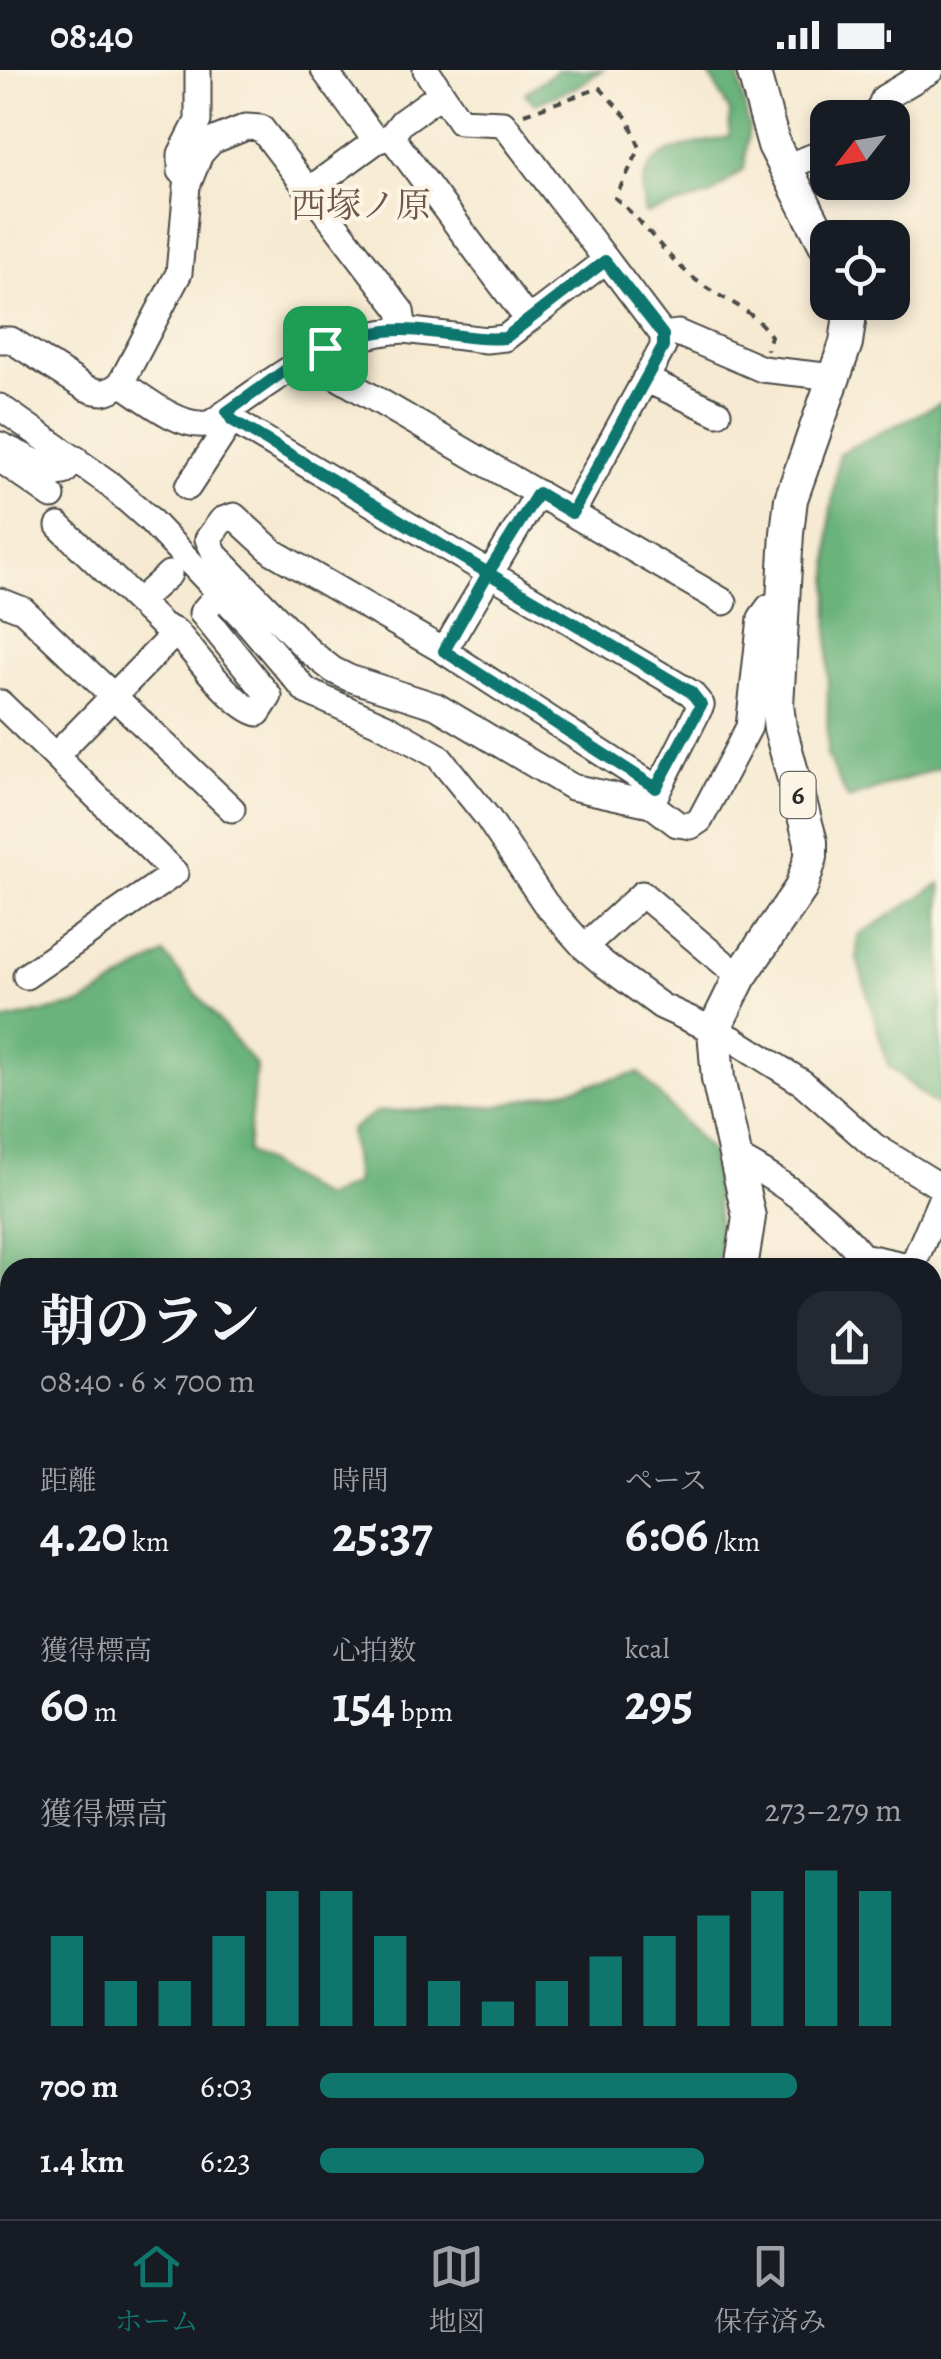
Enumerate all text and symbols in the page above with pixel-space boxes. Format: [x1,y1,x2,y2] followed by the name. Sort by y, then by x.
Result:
[50,9,133,61] text: 08:40
[810,100,910,200] north arrow
[810,100,910,320] map controls
[291,181,431,229] district label: 西塚ノ原
[810,220,910,320] button: locate
[283,306,368,391] pin
[298,321,353,376] icon: arrive
[780,772,816,818] road number: 6
[40,1284,260,1359] text: 朝のラン
[797,1291,902,1396] button: share
[40,1359,255,1403] text: 08:40 · 6 × 700 m
[40,1462,96,1500] text: 距離
[332,1462,388,1500] text: 時間
[625,1462,707,1500] text: ペース
[40,1500,127,1568] text: 4.20
[332,1500,433,1568] text: 25:37
[625,1500,708,1568] text: 6:06
[127,1523,169,1561] text: km
[708,1523,760,1561] text: /km
[625,1630,670,1668] text: kcal
[40,1632,152,1670] text: 獲得標高
[332,1632,416,1670] text: 心拍数
[625,1668,693,1736] text: 295
[40,1670,89,1738] text: 60
[332,1670,395,1738] text: 154
[89,1693,117,1731] text: m
[395,1693,453,1731] text: bpm
[764,1788,902,1832] text: 273–279 m
[40,1792,168,1836] text: 獲得標高
[40,2064,118,2108] text: 700 m
[200,2064,253,2108] text: 6:03
[40,2139,124,2183] text: 1.4 km
[200,2139,251,2183] text: 6:23
[115,2239,199,2341] tab: ホーム
[428,2239,484,2341] tab: 地図
[714,2239,826,2341] tab: 保存済み

